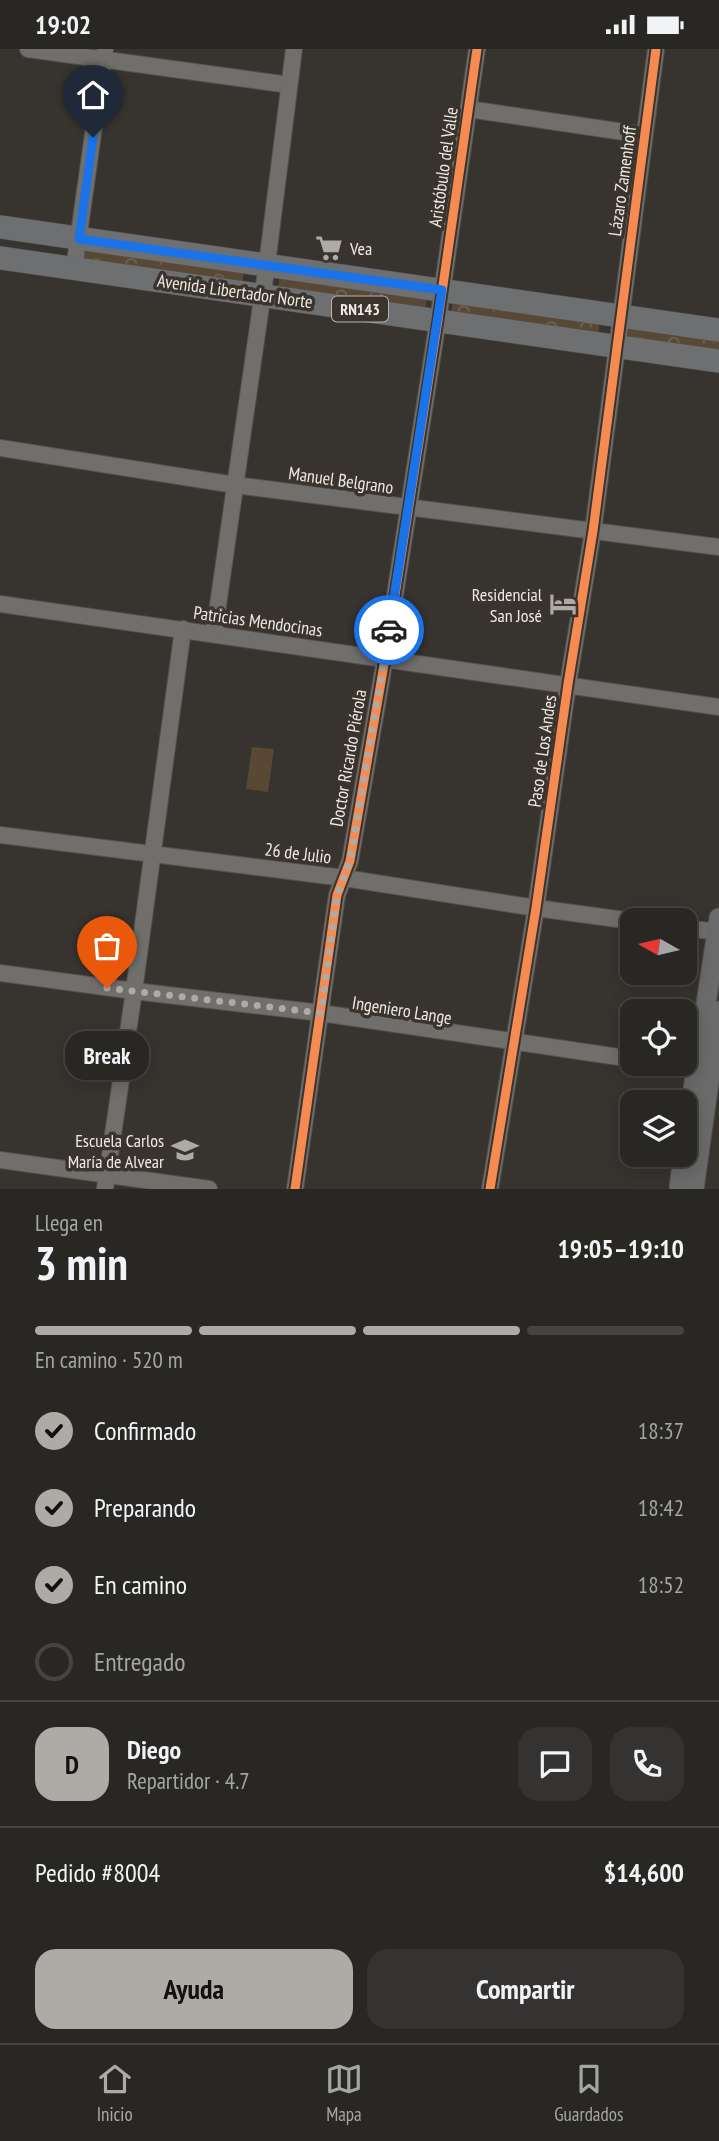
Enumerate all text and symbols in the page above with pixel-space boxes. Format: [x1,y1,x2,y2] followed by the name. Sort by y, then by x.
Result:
[35,8,91,41] text: 19:02
[63,65,123,137] pin
[74,76,112,114] icon: home
[423,106,463,228] street label: Aristóbulo del Valle
[603,123,641,238] street label: Lázaro Zamenhoff
[314,233,344,263] supermarket icon: Vea
[349,237,372,260] place label: Vea
[156,269,314,313] street label: Avenida Libertador Norte
[332,297,388,321] road number: RN143
[287,461,395,499] street label: Manuel Belgrano
[472,583,543,627] place label: Residencial San José
[548,589,578,619] hotel icon: Residencial San José
[354,595,424,665] courier
[192,601,324,641] street label: Patricias Mendocinas
[370,611,408,649] icon: car
[325,688,371,828] street label: Doctor Ricardo Piérola
[523,693,561,809] street label: Paso de Los Andes
[263,837,333,869] street label: 26 de Julio
[620,908,696,985] north arrow
[620,908,697,1167] map controls
[77,916,137,988] pin
[88,927,126,965] icon: bag
[351,991,453,1029] street label: Ingeniero Lange
[620,999,697,1076] button: locate
[65,1030,149,1079] callout: Break
[84,1041,130,1070] text: Break
[620,1090,697,1167] button: layers
[68,1129,164,1173] place label: Escuela Carlos María de Alvear
[170,1135,200,1165] school or university icon: Escuela Carlos María de Alvear
[35,1208,103,1237] text: Llega en
[557,1232,684,1265] text: 19:05–19:10
[35,1233,128,1293] text: 3 min
[35,1345,183,1374] text: En camino · 520 m
[35,1412,73,1450] icon: check
[94,1414,196,1447] text: Confirmado
[638,1416,684,1445] text: 18:37
[35,1489,73,1527] icon: check
[94,1491,196,1524] text: Preparando
[638,1493,684,1522] text: 18:42
[35,1566,73,1604] icon: check
[94,1568,187,1601] text: En camino
[638,1570,684,1599] text: 18:52
[94,1645,186,1678] text: Entregado
[518,1727,592,1801] button: chat
[610,1727,684,1801] button: phone
[127,1733,181,1766] text: Diego
[65,1748,79,1781] text: D
[127,1766,250,1795] text: Repartidor · 4.7
[35,1856,160,1889] text: Pedido #8004
[604,1856,684,1889] text: $14,600
[35,1949,353,2029] button: Ayuda
[367,1949,684,2029] button: Compartir
[96,2060,134,2126] tab: Inicio
[325,2060,363,2126] tab: Mapa
[554,2060,623,2126] tab: Guardados

